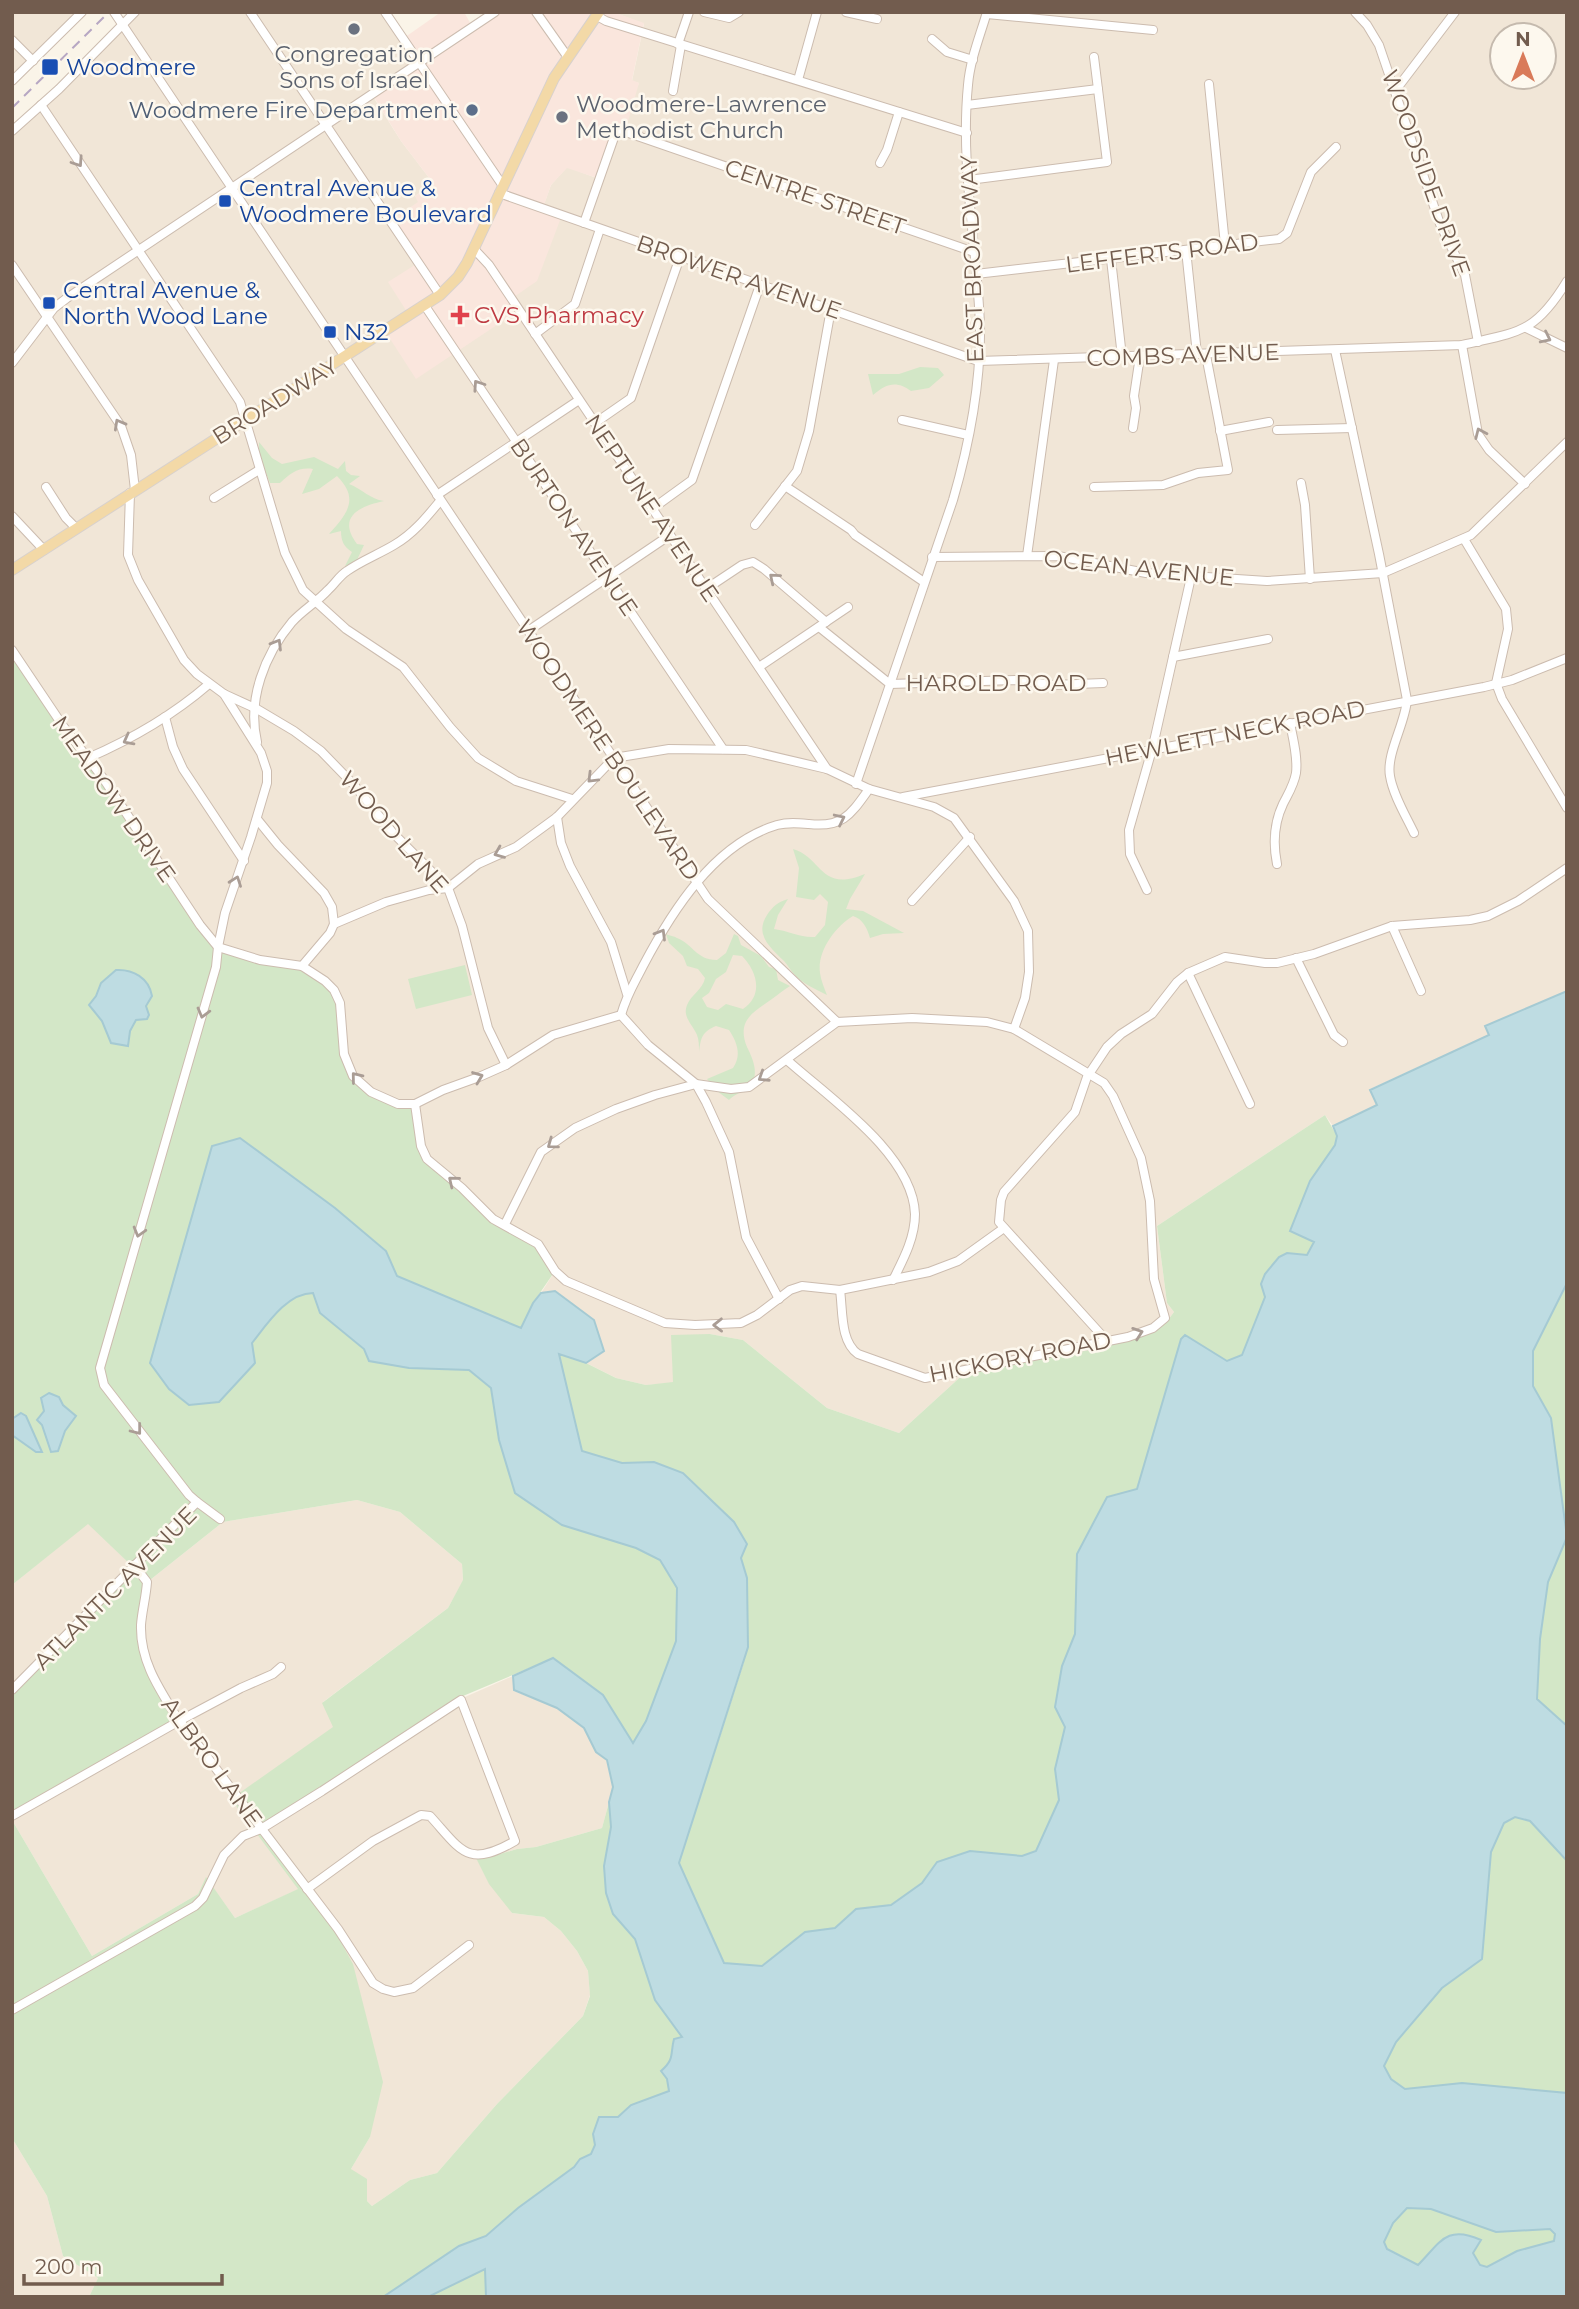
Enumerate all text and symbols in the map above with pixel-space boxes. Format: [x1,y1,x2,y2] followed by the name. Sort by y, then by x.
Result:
[346,21,362,37] marker: Congregation Sons of Israel
[1488,21,1558,91] north arrow
[1515,28,1531,51] text: N
[274,40,434,94] place label: Congregation Sons of Israel
[66,53,196,81] place label: Woodmere
[40,57,60,77] marker: Woodmere
[1376,66,1476,280] street label: WOODSIDE DRIVE
[576,90,827,144] place label: Woodmere-Lawrence Methodist Church
[128,96,458,124] place label: Woodmere Fire Department
[464,102,480,118] marker: Woodmere Fire Department
[554,109,570,125] marker: Woodmere-Lawrence Methodist Church
[721,153,910,241] street label: CENTRE STREET
[70,154,83,167] one-way arrow
[954,154,990,363] street label: EAST BROADWAY
[239,174,492,228] place label: Central Avenue & Woodmere Boulevard
[217,193,233,209] marker: Central Avenue & Woodmere Boulevard
[1064,227,1260,279] street label: LEFFERTS ROAD
[633,229,845,325] street label: BROWER AVENUE
[63,276,268,330] place label: Central Avenue & North Wood Lane
[41,295,57,311] marker: Central Avenue & North Wood Lane
[474,301,645,329] place label: CVS Pharmacy
[452,307,468,323] marker: CVS Pharmacy
[344,318,389,346] place label: N32
[322,324,338,340] marker: N32
[1539,330,1551,344] one-way arrow
[1086,338,1280,372] street label: COMBS AVENUE
[207,351,343,451] street label: BROADWAY
[474,380,486,393] one-way arrow
[579,409,725,607] street label: NEPTUNE AVENUE
[114,419,127,432] one-way arrow
[1474,428,1488,440] one-way arrow
[504,433,644,621] street label: BURTON AVENUE
[1042,544,1236,592] street label: OCEAN AVENUE
[770,574,783,586] one-way arrow
[510,614,706,886] street label: WOODMERE BOULEVARD
[269,639,282,652] one-way arrow
[906,669,1086,697] street label: HAROLD ROAD
[1102,694,1368,772] street label: HEWLETT NECK ROAD
[46,710,182,888] street label: MEADOW DRIVE
[122,732,135,745] one-way arrow
[333,765,455,899] street label: WOOD LANE
[588,770,601,783] one-way arrow
[832,814,845,827] one-way arrow
[494,845,506,859] one-way arrow
[228,876,242,888] one-way arrow
[652,929,665,942] one-way arrow
[197,1007,212,1019] one-way arrow
[758,1069,771,1082] one-way arrow
[471,1071,483,1085] one-way arrow
[352,1073,364,1086] one-way arrow
[547,1136,560,1148] one-way arrow
[448,1177,461,1189] one-way arrow
[133,1225,147,1237] one-way arrow
[712,1317,723,1333] one-way arrow
[927,1326,1113,1388] street label: HICKORY ROAD
[1131,1327,1144,1341] one-way arrow
[129,1422,142,1434] one-way arrow
[28,1501,202,1675] street label: ATLANTIC AVENUE
[156,1692,268,1832] street label: ALBRO LANE
[24,2242,222,2286] scale bar
[35,2254,102,2279] text: 200 m

